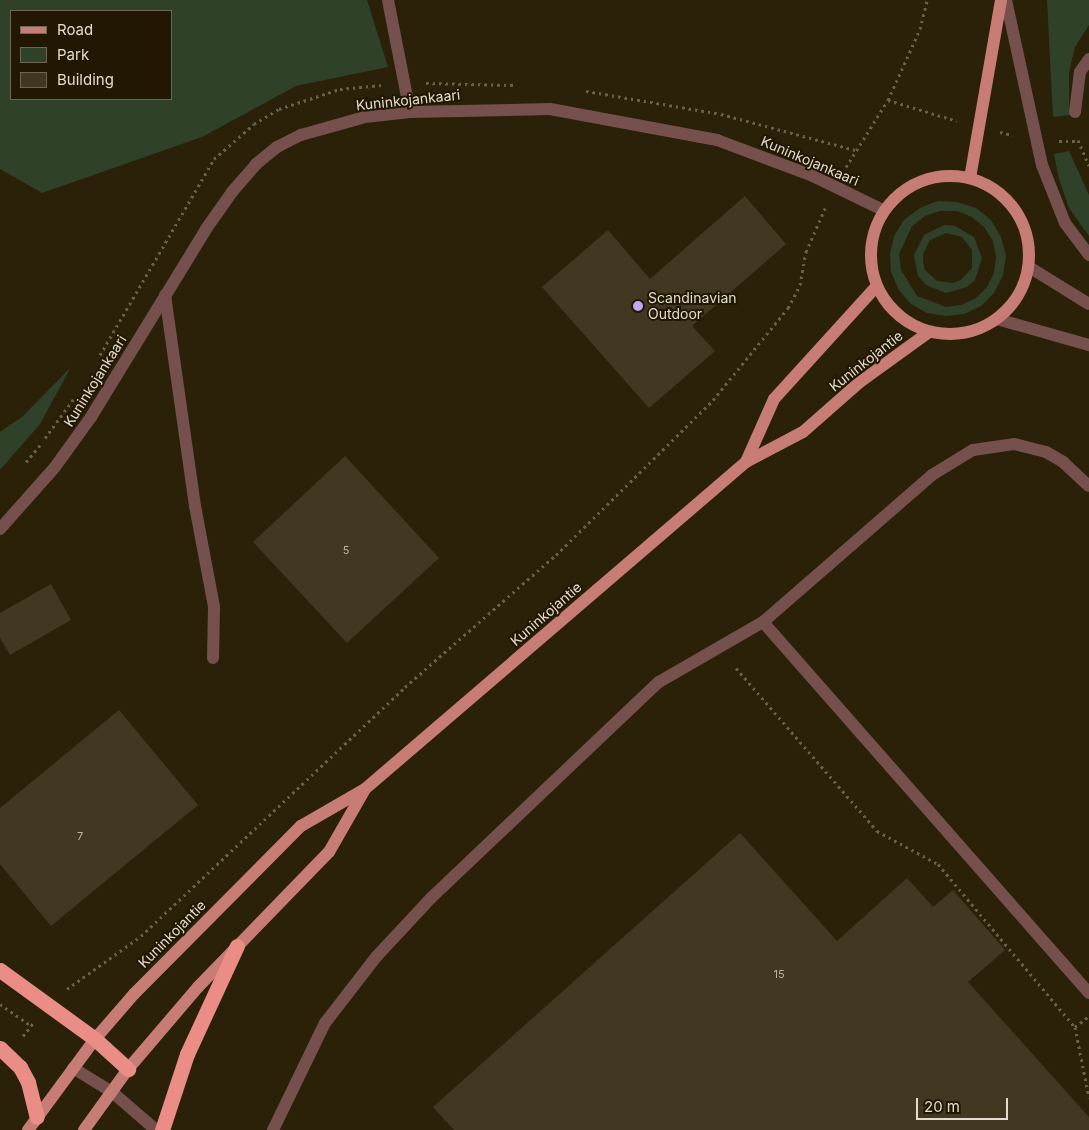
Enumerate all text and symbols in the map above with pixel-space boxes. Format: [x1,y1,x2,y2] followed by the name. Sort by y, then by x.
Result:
[10,10,172,100] legend
[57,20,93,39] text: Road
[57,45,89,64] text: Park
[57,70,114,89] text: Building
[355,86,461,114] street label: Kuninkojankaari
[759,133,861,189] street label: Kuninkojankaari
[648,290,737,322] place label: Scandinavian Outdoor
[632,300,644,312] marker: Scandinavian Outdoor
[826,327,906,395] street label: Kuninkojantie
[60,332,130,430] street label: Kuninkojankaari
[343,543,349,557] house number: 5
[507,579,585,649] street label: Kuninkojantie
[77,829,83,843] house number: 7
[135,897,209,971] street label: Kuninkojantie
[773,967,785,981] house number: 15
[919,1088,1012,1120] scale bar
[924,1097,960,1116] text: 20 m

